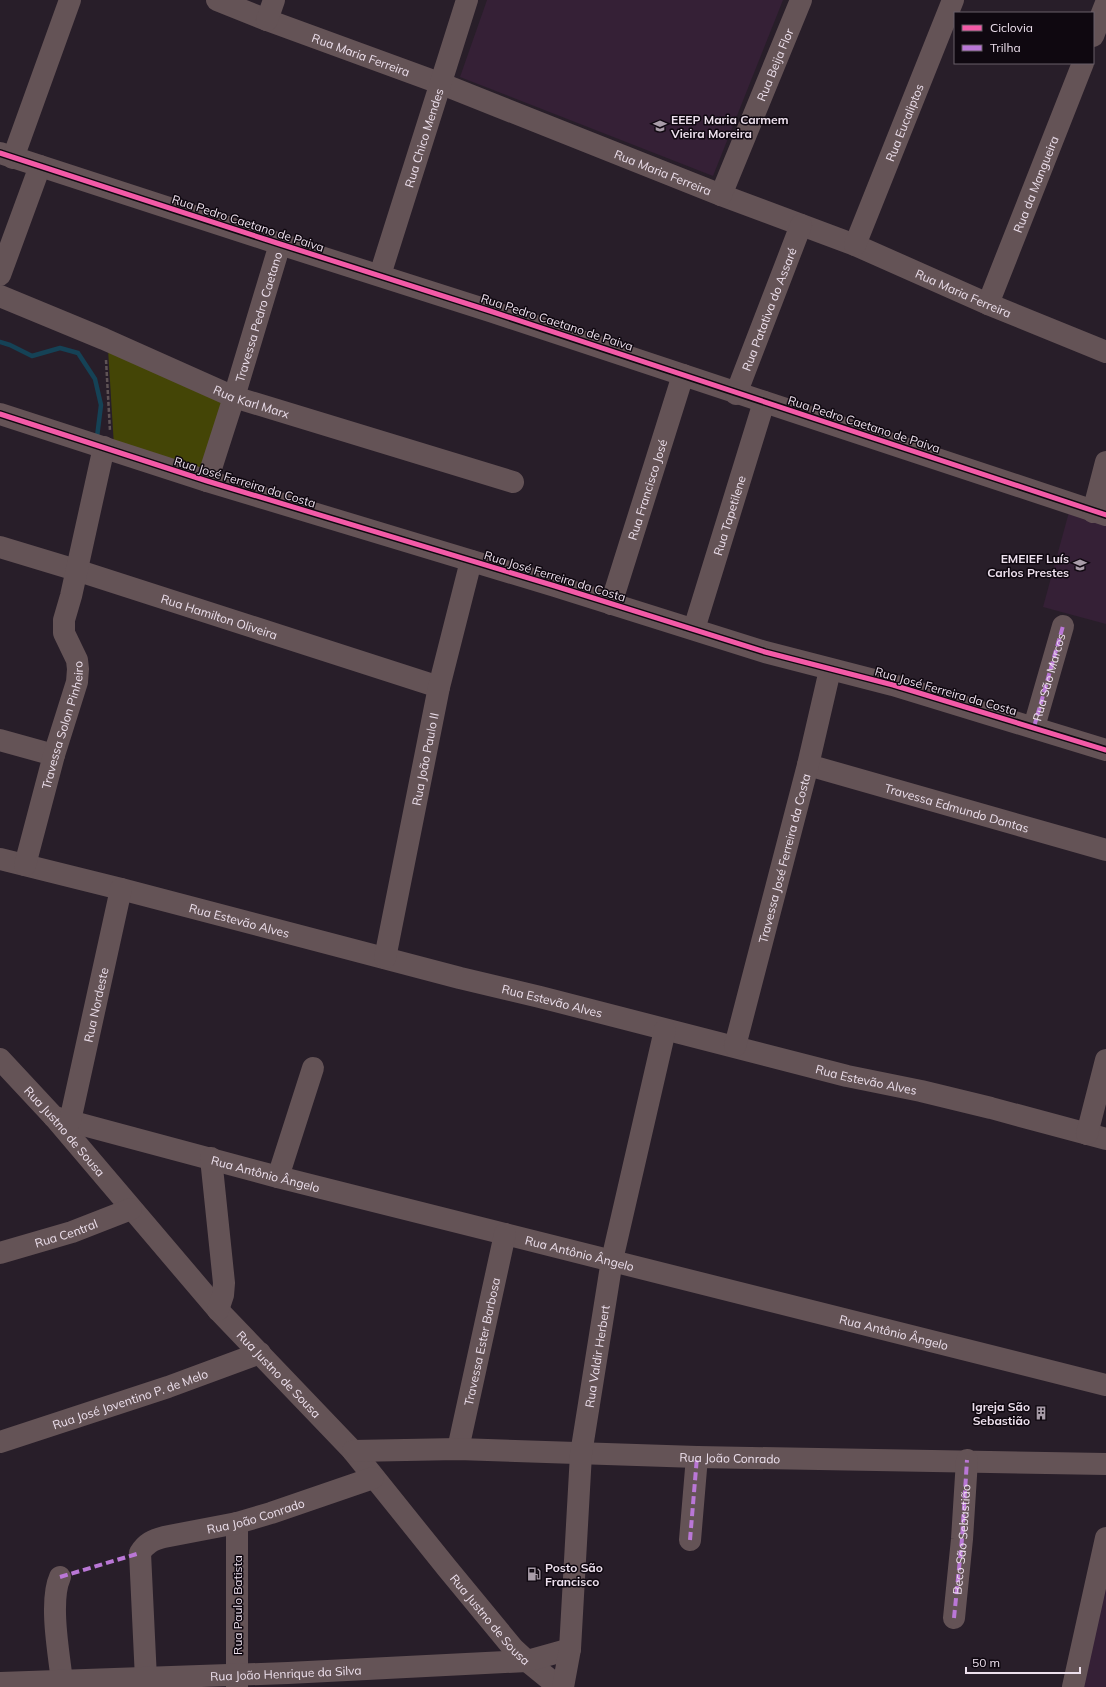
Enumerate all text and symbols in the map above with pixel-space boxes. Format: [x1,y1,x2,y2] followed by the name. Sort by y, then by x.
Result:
[954,12,1094,64] legend
[990,20,1033,35] text: Ciclovia
[753,25,796,103] street label: Rua Beija Flor
[310,30,412,79] street label: Rua Maria Ferreira
[990,40,1021,55] text: Trilha
[882,81,926,164] street label: Rua Eucaliptos
[401,86,446,189] street label: Rua Chico Mendes
[670,112,789,141] place label: EEEP Maria Carmem Vieira Moreira
[652,118,668,134] school or university icon: EEEP Maria Carmem Vieira Moreira
[1009,133,1061,235] street label: Rua da Mangueira
[612,146,714,198] street label: Rua Maria Ferreira
[170,191,326,255] street label: Rua Pedro Caetano de Paiva
[738,245,799,373] street label: Rua Patativa do Assaré
[231,250,285,384] street label: Travessa Pedro Caetano
[913,265,1014,320] street label: Rua Maria Ferreira
[479,290,635,354] street label: Rua Pedro Caetano de Paiva
[211,381,292,421] street label: Rua Karl Marx
[786,392,942,456] street label: Rua Pedro Caetano de Paiva
[624,437,670,542] street label: Rua Francisco José
[172,453,318,511] street label: Rua José Ferreira da Costa
[710,473,748,557] street label: Rua Tapetilene
[482,547,628,605] street label: Rua José Ferreira da Costa
[987,551,1069,580] place label: EMEIEF Luís Carlos Prestes
[1072,557,1088,573] school or university icon: EMEIEF Luís Carlos Prestes
[159,590,280,642] street label: Rua Hamilton Oliveira
[1029,631,1068,723] street label: Rua São Marcos
[38,660,86,791] street label: Travessa Solon Pinheiro
[873,664,1019,718] street label: Rua José Ferreira da Costa
[408,711,441,807] street label: Rua João Paulo II
[755,772,813,945] street label: Travessa José Ferreira da Costa
[883,780,1031,835] street label: Travessa Edmundo Dantas
[188,900,291,940] street label: Rua Estevão Alves
[80,966,111,1044] street label: Rua Nordeste
[500,981,604,1020] street label: Rua Estevão Alves
[814,1061,918,1097] street label: Rua Estevão Alves
[21,1083,108,1179] street label: Rua Justno de Sousa
[210,1152,322,1195] street label: Rua Antônio Ângelo
[33,1215,100,1250] street label: Rua Central
[524,1232,636,1274] street label: Rua Antônio Ângelo
[460,1276,503,1407] street label: Travessa Ester Barbosa
[581,1304,612,1409] street label: Rua Valdir Herbert
[838,1311,950,1353] street label: Rua Antônio Ângelo
[234,1327,324,1421] street label: Rua Justno de Sousa
[50,1365,210,1432] street label: Rua José Joventino P. de Melo
[972,1399,1030,1428] place label: Igreja São Sebastião
[1033,1405,1049,1421] building icon: Igreja São Sebastião
[679,1449,781,1466] street label: Rua João Conrado
[949,1484,973,1595] street label: Beco São Sebastião
[206,1495,306,1536] street label: Rua João Conrado
[230,1555,245,1655] street label: Rua Paulo Batista
[545,1560,603,1589] place label: Posto São Francisco
[526,1566,542,1582] fuel station icon: Posto São Francisco
[447,1571,533,1668] street label: Rua Justno de Sousa
[966,1649,1080,1675] scale bar
[972,1655,1000,1670] text: 50 m
[210,1662,362,1683] street label: Rua João Henrique da Silva

